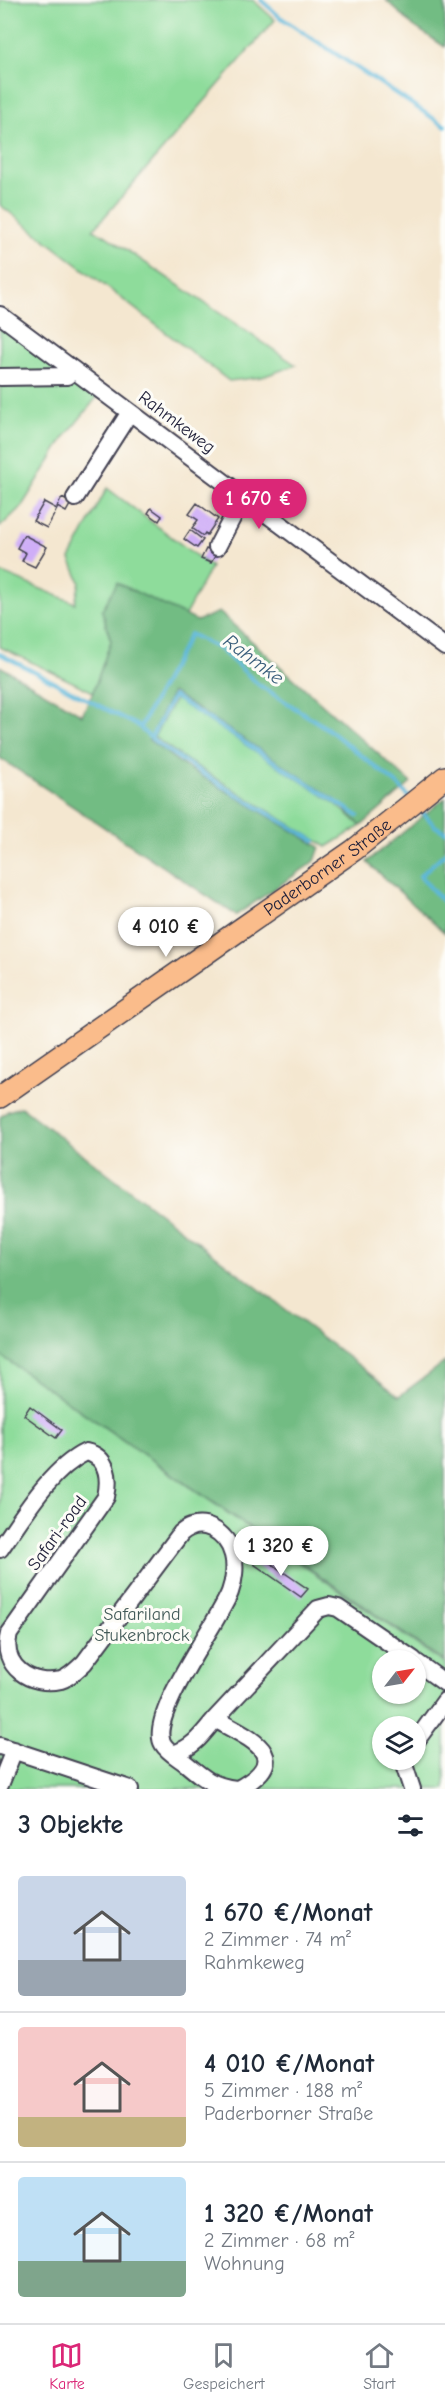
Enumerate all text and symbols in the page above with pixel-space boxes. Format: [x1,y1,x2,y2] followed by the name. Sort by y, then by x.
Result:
[134,387,219,458] street label: Rahmkeweg
[204,479,314,530] pin: 1 670 €
[226,487,292,510] text: 1 670 €
[219,629,288,689] water label: Rahmke
[260,814,396,921] street label: Paderborner Straße
[111,907,221,958] pin: 4 010 €
[132,915,200,938] text: 4 010 €
[23,1492,91,1575] street label: Safari-road
[226,1526,336,1577] pin: 1 320 €
[247,1534,315,1557] text: 1 320 €
[95,1604,190,1646] park label: Safariland Stukenbrock
[372,1650,426,1704] north arrow
[372,1650,426,1770] map controls
[372,1716,426,1770] button: layers
[394,1809,427,1842] icon: filters
[18,1810,123,1840] text: 3 Objekte
[204,1898,372,1928] text: 1 670 €/Monat
[66,1900,138,1972] icon: home
[204,1928,351,1951] text: 2 Zimmer · 74 m²
[204,1951,305,1974] text: Rahmkeweg
[204,2049,374,2079] text: 4 010 €/Monat
[66,2051,138,2123] icon: home
[204,2079,362,2102] text: 5 Zimmer · 188 m²
[204,2102,373,2125] text: Paderborner Straße
[204,2199,373,2229] text: 1 320 €/Monat
[66,2201,138,2273] icon: home
[204,2229,355,2252] text: 2 Zimmer · 68 m²
[204,2252,285,2275] text: Wohnung
[49,2339,85,2393] tab: Karte
[183,2339,265,2393] tab: Gespeichert
[363,2339,396,2393] tab: Start

